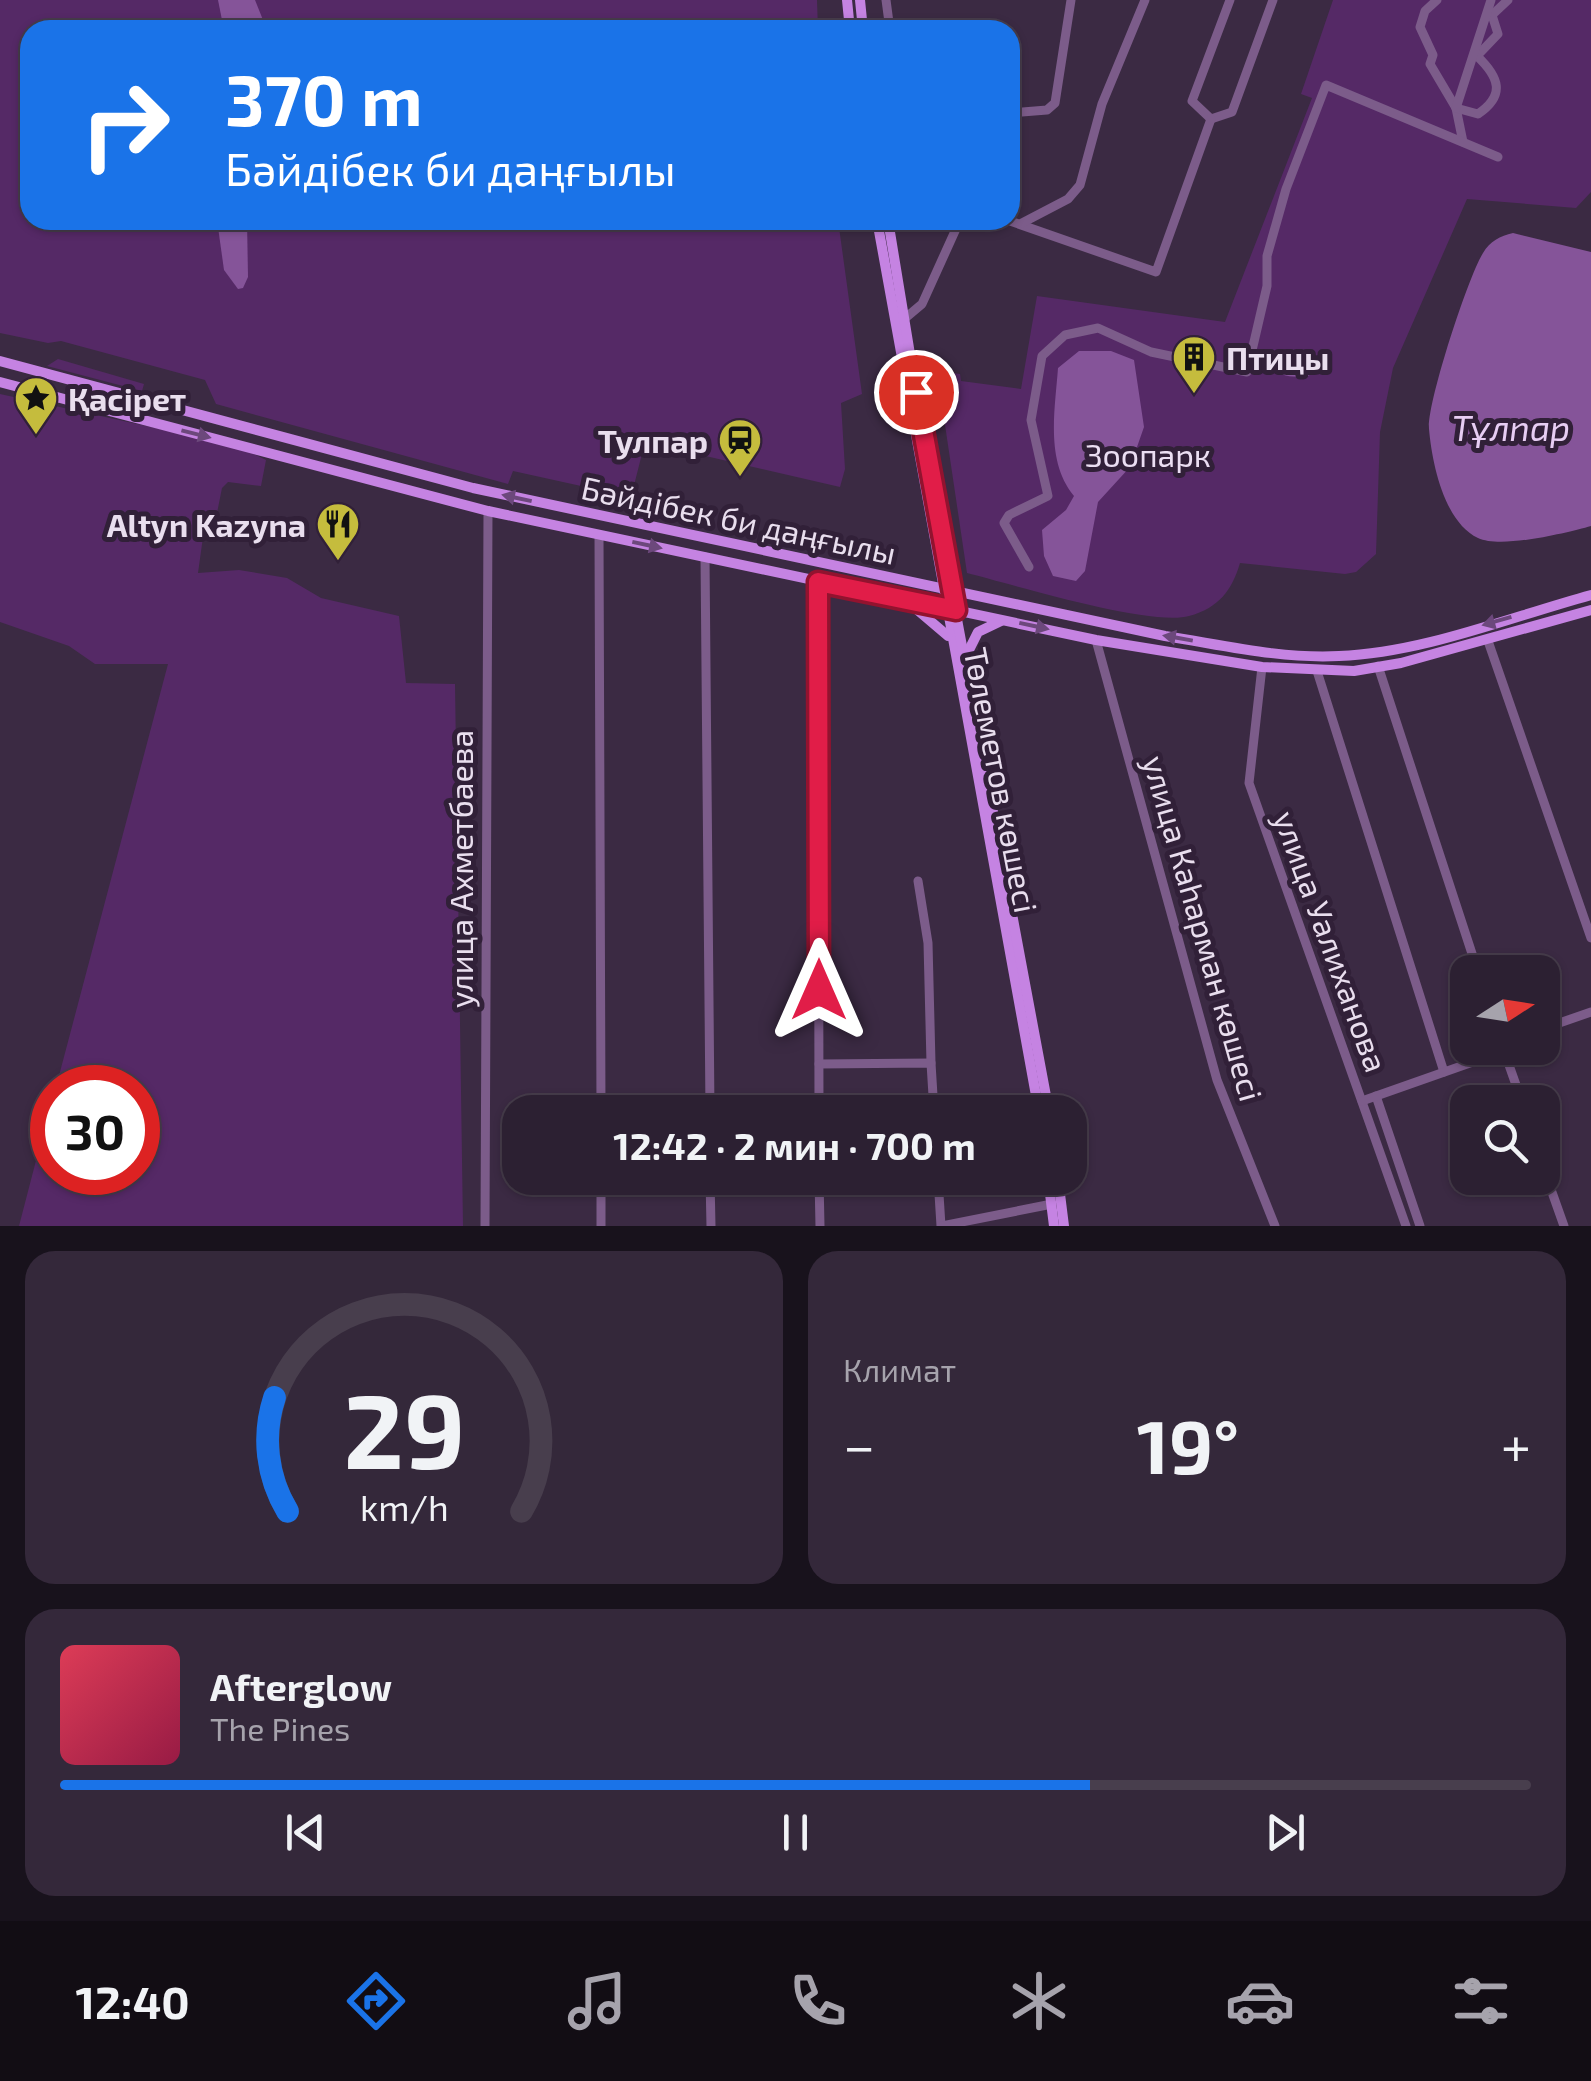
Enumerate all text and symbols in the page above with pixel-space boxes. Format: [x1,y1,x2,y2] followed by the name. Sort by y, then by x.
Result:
[225,56,423,140] text: 370 m
[60,60,190,190] icon: right
[225,141,676,195] text: Бәйдібек би даңғылы
[1171,334,1217,395] building icon: Птицы
[1226,338,1329,376] place label: Птицы
[874,350,959,435] pin
[889,365,944,420] icon: arrive
[13,375,59,436] place icon: Қасірет
[68,379,186,417] place label: Қасірет
[1452,406,1570,448] water label: Тұлпар
[717,417,763,478] station icon: Тулпар
[598,421,708,460] place label: Тулпар
[181,427,212,442] one-way arrow
[1085,435,1211,473] park label: Зоопарк
[578,467,900,571] street label: Бәйдібек би даңғылы
[501,489,532,505] one-way arrow
[315,501,361,562] restaurant icon: Altyn Kazyna
[107,505,306,544] place label: Altyn Kazyna
[632,537,663,553] one-way arrow
[1481,614,1512,629] one-way arrow
[1018,619,1049,635] one-way arrow
[1161,630,1193,645] one-way arrow
[958,644,1046,916] street label: Төлеметов көшесі
[441,730,480,1008] street label: улица Ахметбаева
[1135,751,1272,1105] street label: улица Каһарман көшесі
[1266,805,1397,1077] street label: улица Уалиханова
[767,938,871,1042] position arrow
[1450,955,1560,1065] north arrow
[1450,955,1560,1195] map controls
[30,1065,160,1195] speed limit sign: 30
[1450,1085,1560,1195] button: search
[613,1122,976,1168] text: 12:42 · 2 мин · 700 m
[843,1350,956,1388] text: Климат
[343,1365,465,1490] text: 29
[1137,1399,1239,1489] text: 19°
[843,1411,875,1477] text: −
[1501,1411,1531,1477] text: +
[360,1485,448,1528] text: km/h
[210,1663,392,1709] text: Afterglow
[210,1709,350,1747] text: The Pines
[278,1805,333,1860] icon: previous
[768,1805,823,1860] icon: pause
[1258,1805,1313,1860] icon: next
[341,1966,411,2036] icon: directions
[562,1966,632,2036] icon: music
[783,1966,853,2036] icon: phone
[1004,1966,1074,2036] icon: climate
[1225,1966,1295,2036] icon: car
[1446,1966,1516,2036] icon: filters
[75,1974,190,2028] text: 12:40

